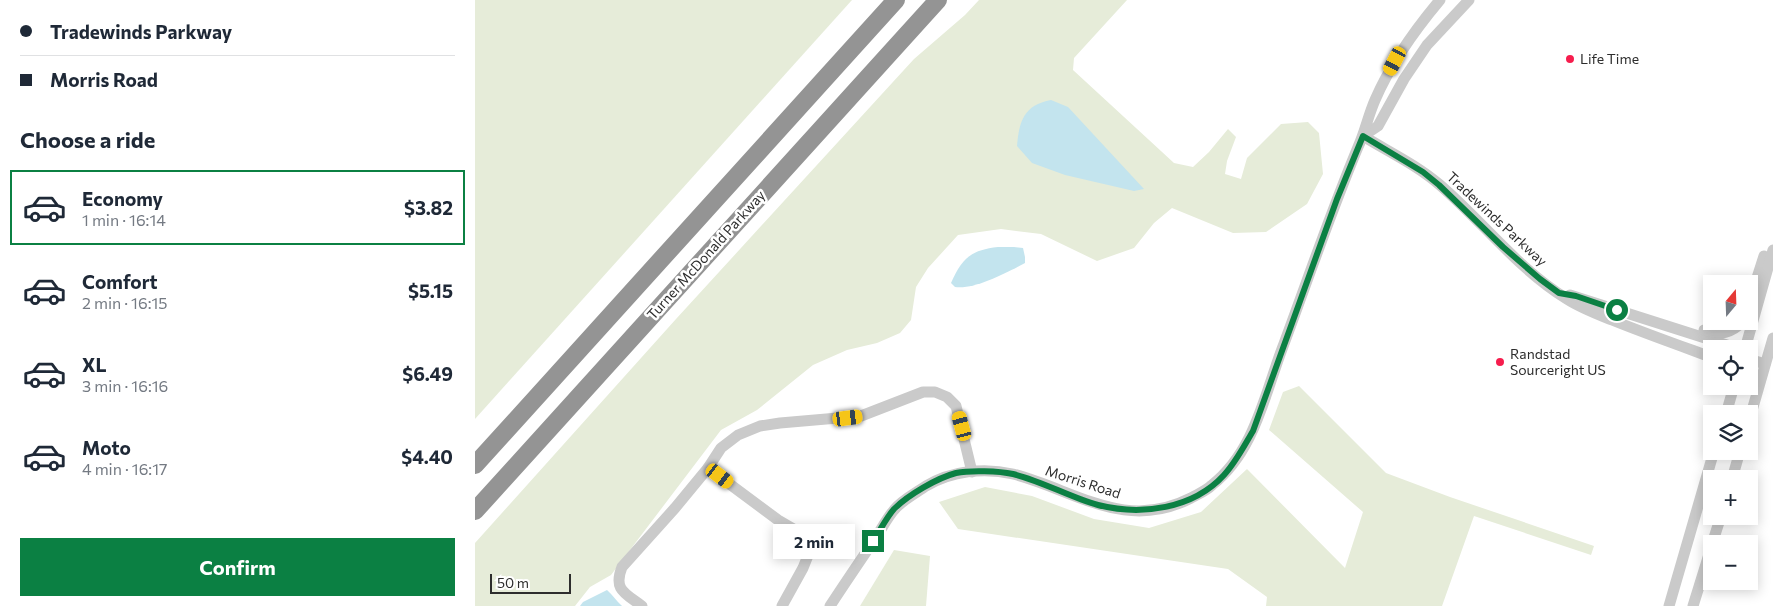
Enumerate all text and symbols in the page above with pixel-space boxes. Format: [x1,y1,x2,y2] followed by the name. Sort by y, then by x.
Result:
[50,20,232,43] text: Tradewinds Parkway
[1381,44,1408,78] car
[1580,50,1639,67] place label: Life Time
[1564,53,1576,65] marker: Life Time
[50,68,158,91] text: Morris Road
[20,126,155,153] text: Choose a ride
[1444,168,1551,269] street label: Tradewinds Parkway
[22,185,67,230] icon: car
[643,186,768,323] street label: Turner McDonald Parkway
[82,187,163,210] text: Economy
[404,196,453,219] text: $3.82
[82,210,166,229] text: 1 min · 16:14
[22,268,67,313] icon: car
[82,270,158,293] text: Comfort
[1703,275,1757,330] north arrow
[1703,275,1758,590] map controls
[408,279,453,302] text: $5.15
[82,293,167,312] text: 2 min · 16:15
[1606,299,1628,321] route start
[1703,340,1758,395] button: locate
[1510,345,1606,378] place label: Randstad Sourceright US
[22,351,67,396] icon: car
[82,353,107,376] text: XL
[1494,356,1506,368] marker: Randstad Sourceright US
[402,362,453,385] text: $6.49
[82,376,168,395] text: 3 min · 16:16
[1703,405,1758,460] button: layers
[832,409,863,427] car
[950,410,973,442] car
[22,434,67,479] icon: car
[82,436,131,459] text: Moto
[401,445,453,468] text: $4.40
[82,459,167,478] text: 4 min · 16:17
[703,461,736,491] car
[1043,461,1123,502] street label: Morris Road
[1703,470,1758,525] button: +
[773,524,855,558] callout: 2 min
[862,530,884,552] route end
[794,532,834,551] text: 2 min
[1703,535,1758,590] button: −
[20,538,455,596] button: Confirm
[490,571,571,594] scale bar
[497,574,529,591] text: 50 m

